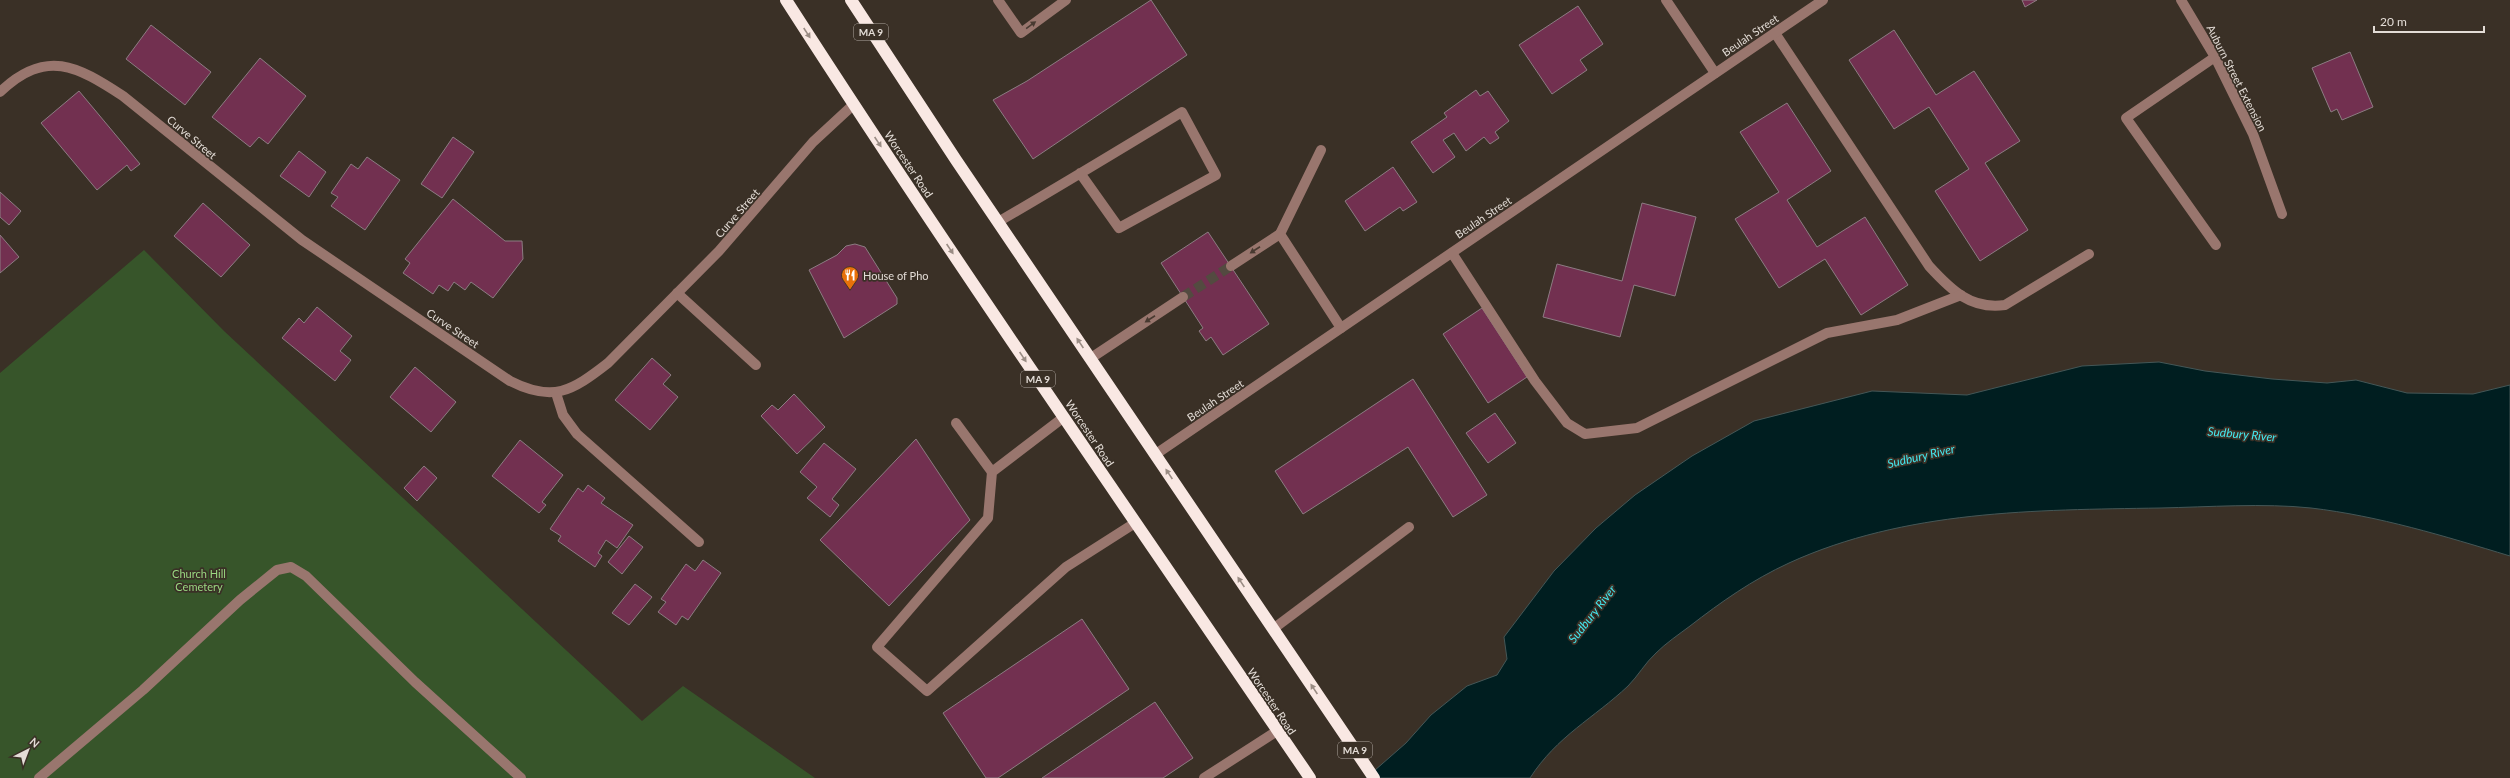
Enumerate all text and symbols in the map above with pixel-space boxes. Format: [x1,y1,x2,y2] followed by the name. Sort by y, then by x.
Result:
[2374,8,2484,34] scale bar
[1719,11,1781,59] street label: Beulah Street
[2380,14,2407,29] text: 20 m
[1026,21,1037,29] one-way arrow
[2204,23,2270,133] street label: Auburn Street Extension
[854,24,888,40] road number: MA 9
[803,28,811,38] one-way arrow
[165,113,219,161] street label: Curve Street
[882,128,936,200] street label: Worcester Road
[874,137,882,147] one-way arrow
[712,186,762,240] street label: Curve Street
[1452,193,1514,241] street label: Beulah Street
[947,244,954,255] one-way arrow
[1250,246,1260,254] one-way arrow
[840,265,860,290] restaurant icon: House of Pho
[863,269,929,282] place label: House of Pho
[424,306,482,350] street label: Curve Street
[1145,315,1156,323] one-way arrow
[1076,338,1084,348] one-way arrow
[1019,352,1027,362] one-way arrow
[1021,371,1055,387] road number: MA 9
[1184,376,1246,424] street label: Beulah Street
[1063,397,1117,469] street label: Worcester Road
[2207,424,2278,445] water label: Sudbury River
[1886,441,1957,471] water label: Sudbury River
[1165,468,1173,479] one-way arrow
[172,567,226,593] park label: Church Hill Cemetery
[1237,576,1245,587] one-way arrow
[1565,582,1620,646] water label: Sudbury River
[1245,665,1299,737] street label: Worcester Road
[1310,684,1318,695] one-way arrow
[8,730,48,770] north arrow
[28,735,43,750] text: N
[1338,742,1372,758] road number: MA 9

